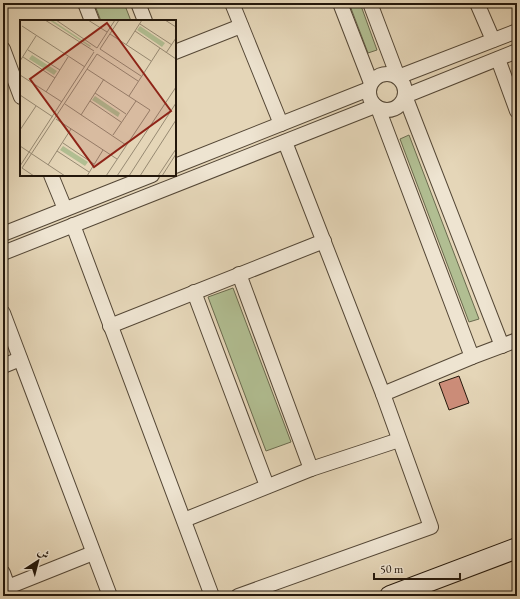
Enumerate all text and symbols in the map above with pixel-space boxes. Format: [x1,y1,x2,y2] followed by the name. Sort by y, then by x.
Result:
[20,20,176,176] inset map
[18,541,58,581] north arrow
[35,544,52,562] text: ش
[374,555,460,581] scale bar
[380,561,404,577] text: 50 m

